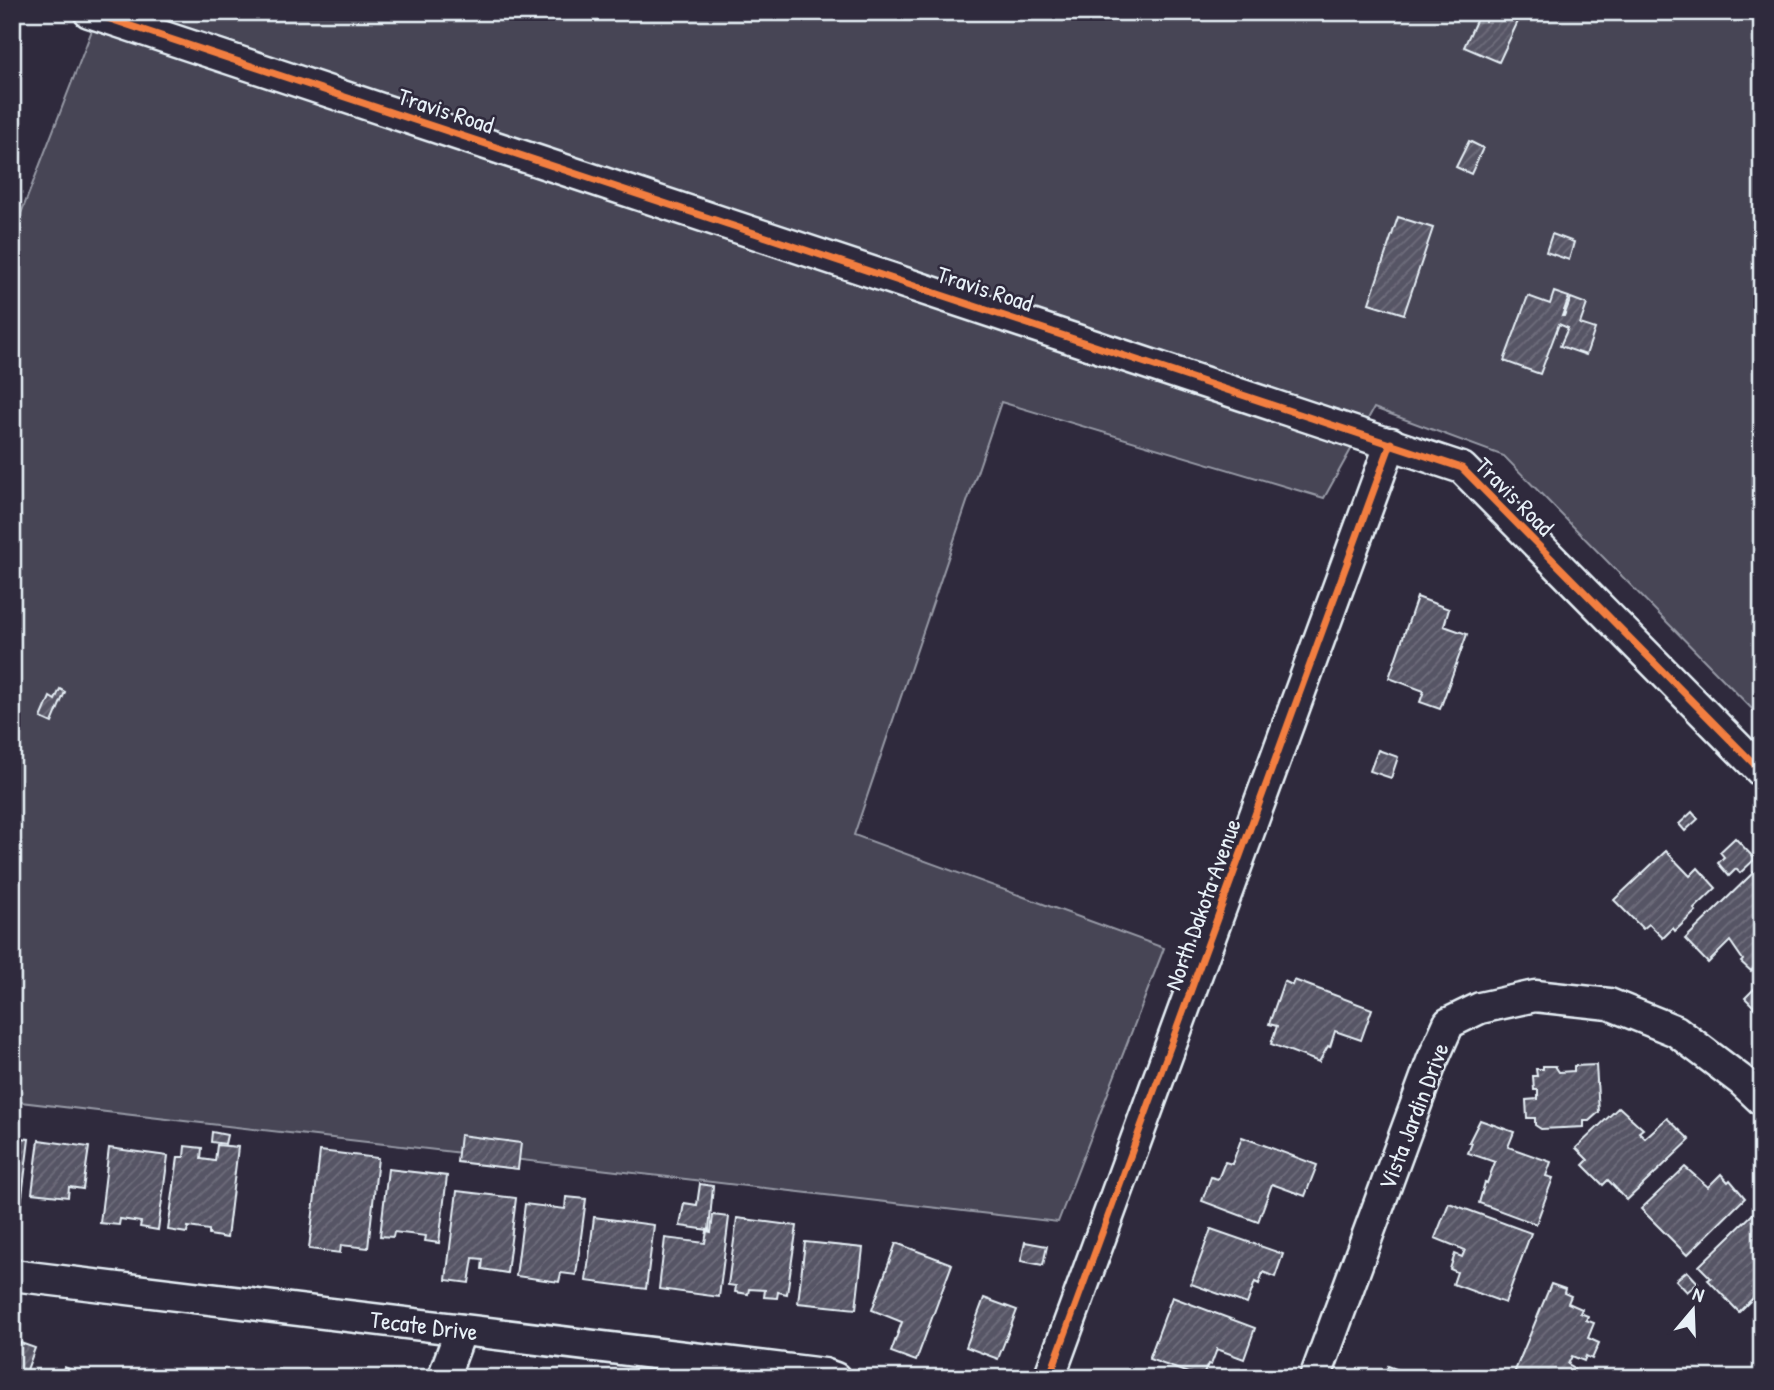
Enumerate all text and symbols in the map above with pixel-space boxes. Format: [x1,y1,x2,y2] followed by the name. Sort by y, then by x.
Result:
[394,79,498,141] street label: Travis Road
[933,257,1037,319] street label: Travis Road
[1469,450,1561,542] street label: Travis Road
[1156,814,1248,994] street label: North Dakota Avenue
[1370,1037,1456,1194] street label: Vista Jardin Drive
[1658,1274,1728,1344] north arrow
[1690,1280,1708,1308] text: N
[368,1303,480,1348] street label: Tecate Drive

